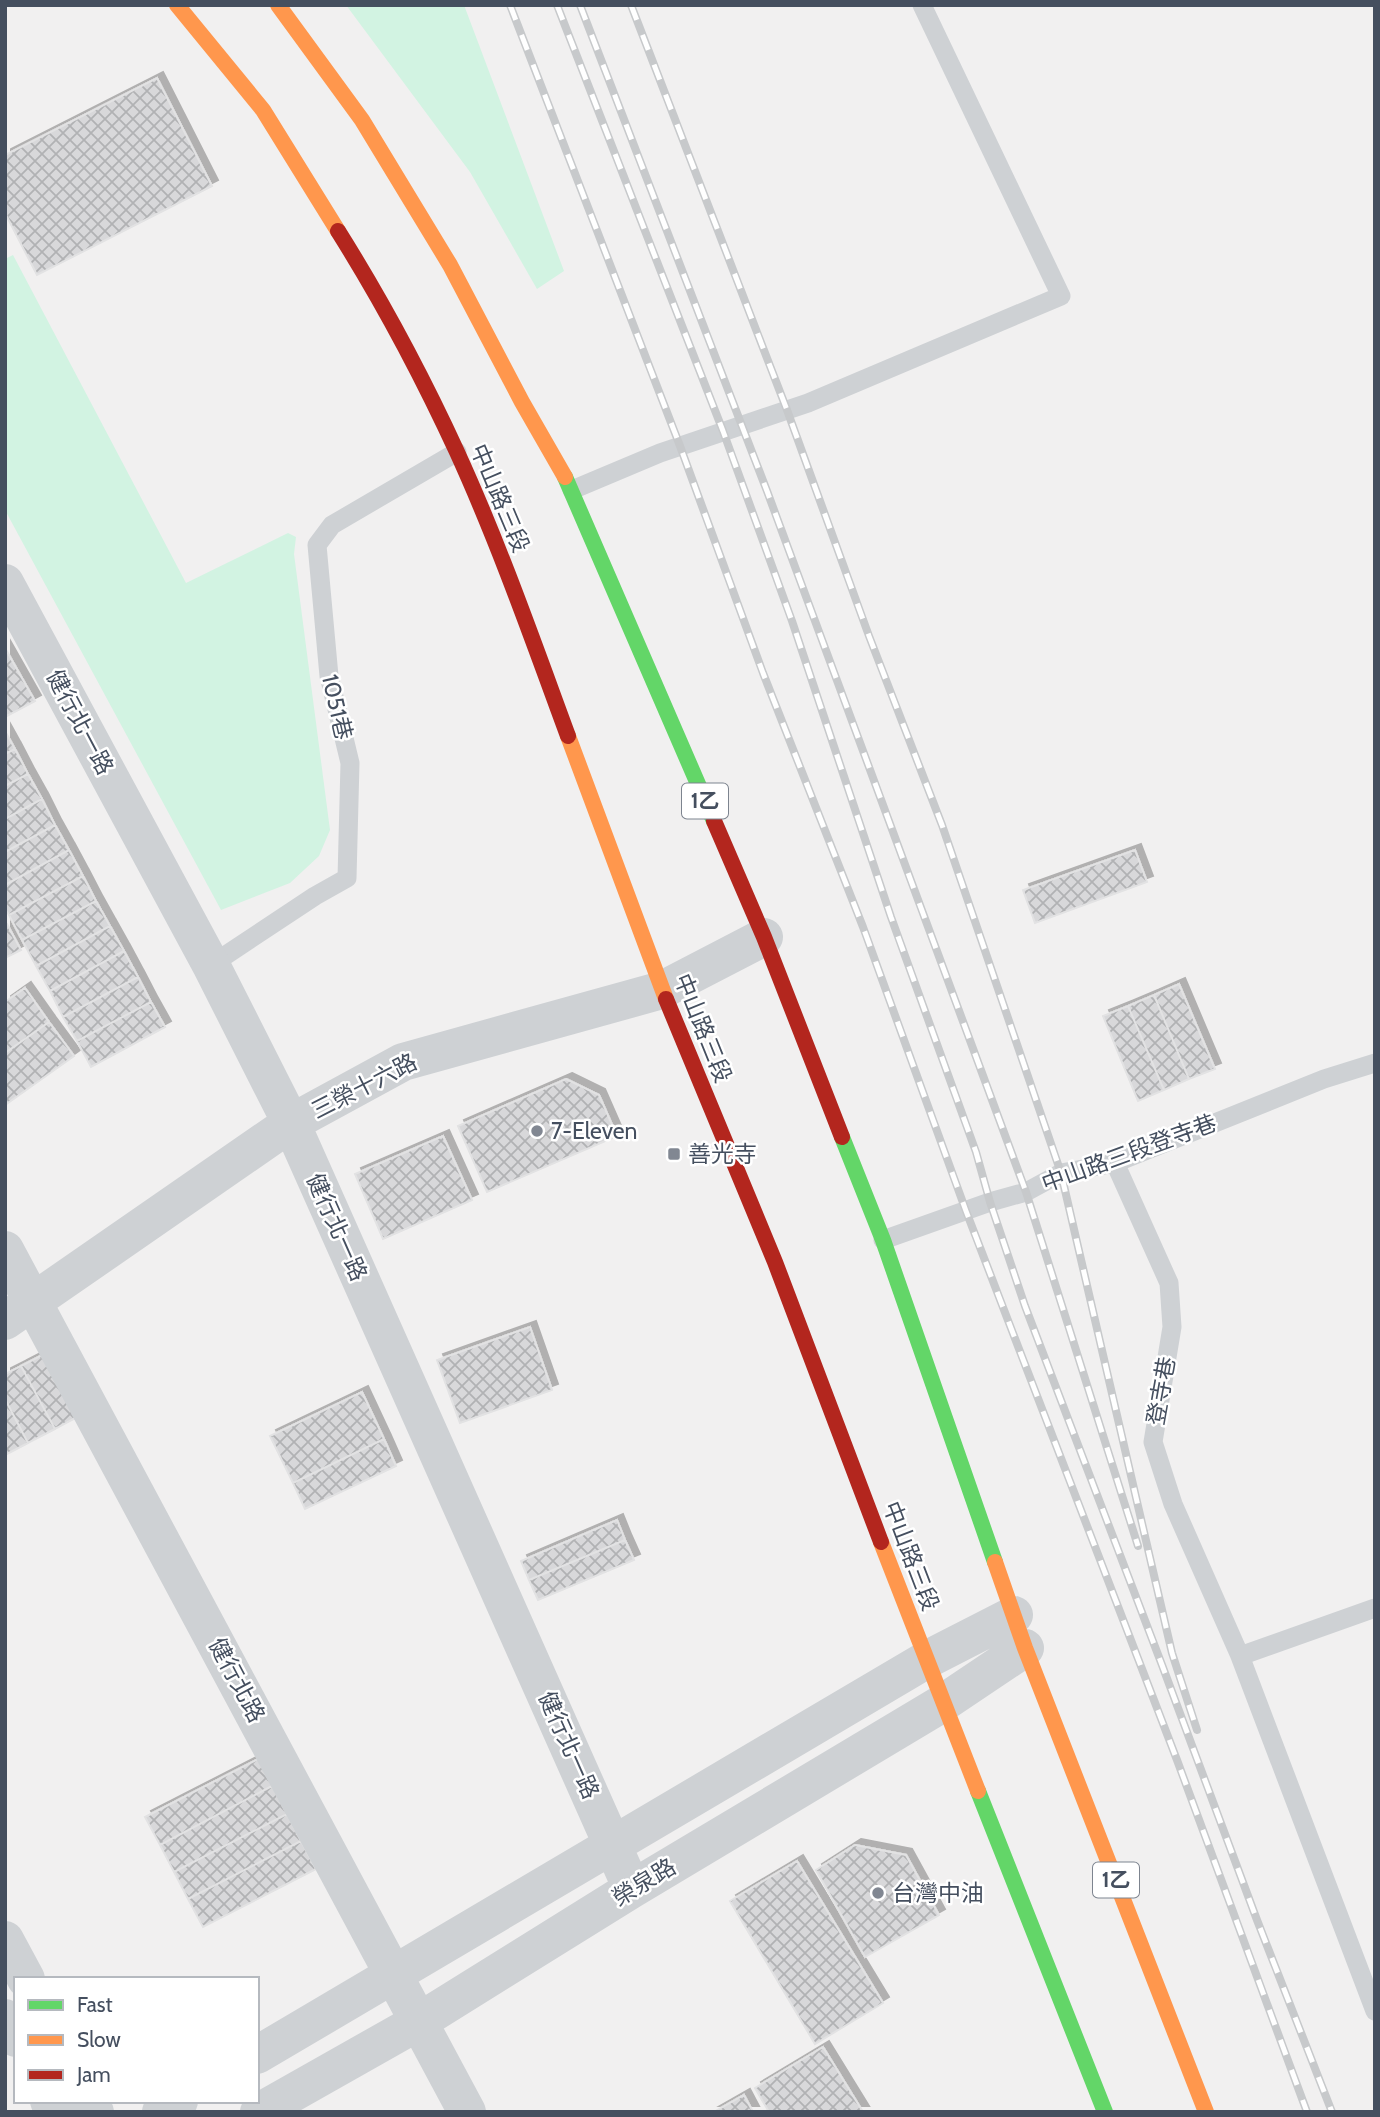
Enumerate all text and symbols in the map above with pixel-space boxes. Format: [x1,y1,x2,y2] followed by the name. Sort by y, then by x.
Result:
[465,440,535,556] street label: 中山路三段
[41,665,119,779] street label: 健行北一路
[316,671,358,743] street label: 1051巷
[682,784,728,818] road number: 1乙
[668,969,738,1087] street label: 中山路三段
[306,1047,422,1125] street label: 三榮十六路
[1038,1108,1220,1198] street label: 中山路三段登寺巷
[551,1117,637,1145] place label: 7-Eleven
[529,1123,545,1139] marker: 7-Eleven
[688,1140,757,1168] place label: 善光寺
[666,1146,682,1162] marker: 善光寺
[301,1169,373,1285] street label: 健行北一路
[1141,1355,1181,1427] street label: 登寺巷
[877,1497,945,1615] street label: 中山路三段
[203,1633,271,1727] street label: 健行北路
[533,1687,605,1803] street label: 健行北一路
[607,1852,681,1912] street label: 榮泉路
[1093,1862,1139,1898] road number: 1乙
[892,1879,984,1907] place label: 台灣中油
[870,1885,886,1901] marker: 台灣中油
[14,1977,259,2103] legend
[77,1992,113,2017] text: Fast
[77,2027,121,2052] text: Slow
[76,2062,111,2087] text: Jam

